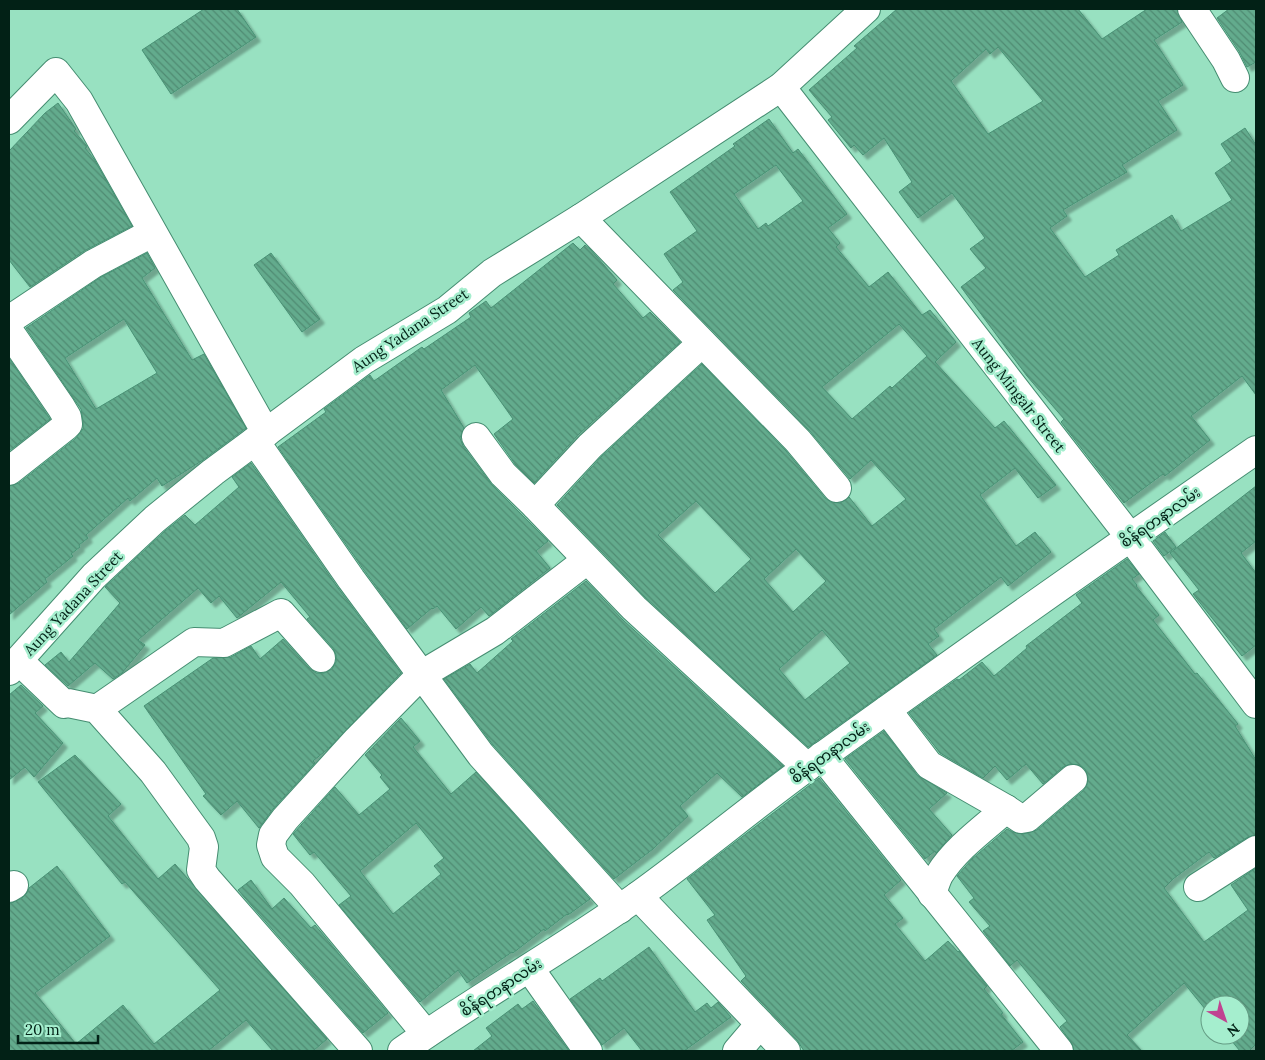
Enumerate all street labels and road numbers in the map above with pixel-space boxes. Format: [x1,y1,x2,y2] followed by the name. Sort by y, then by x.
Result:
[347,284,472,377] street label: Aung Yadana Street
[968,333,1070,456] street label: Aung Mingalr Street
[1116,482,1205,554] street label: စိန်ရတနာလမ်း
[19,547,127,660] street label: Aung Yadana Street
[787,717,875,790] street label: စိန်ရတနာလမ်း
[457,954,547,1023] street label: စိန်ရတနာလမ်း

